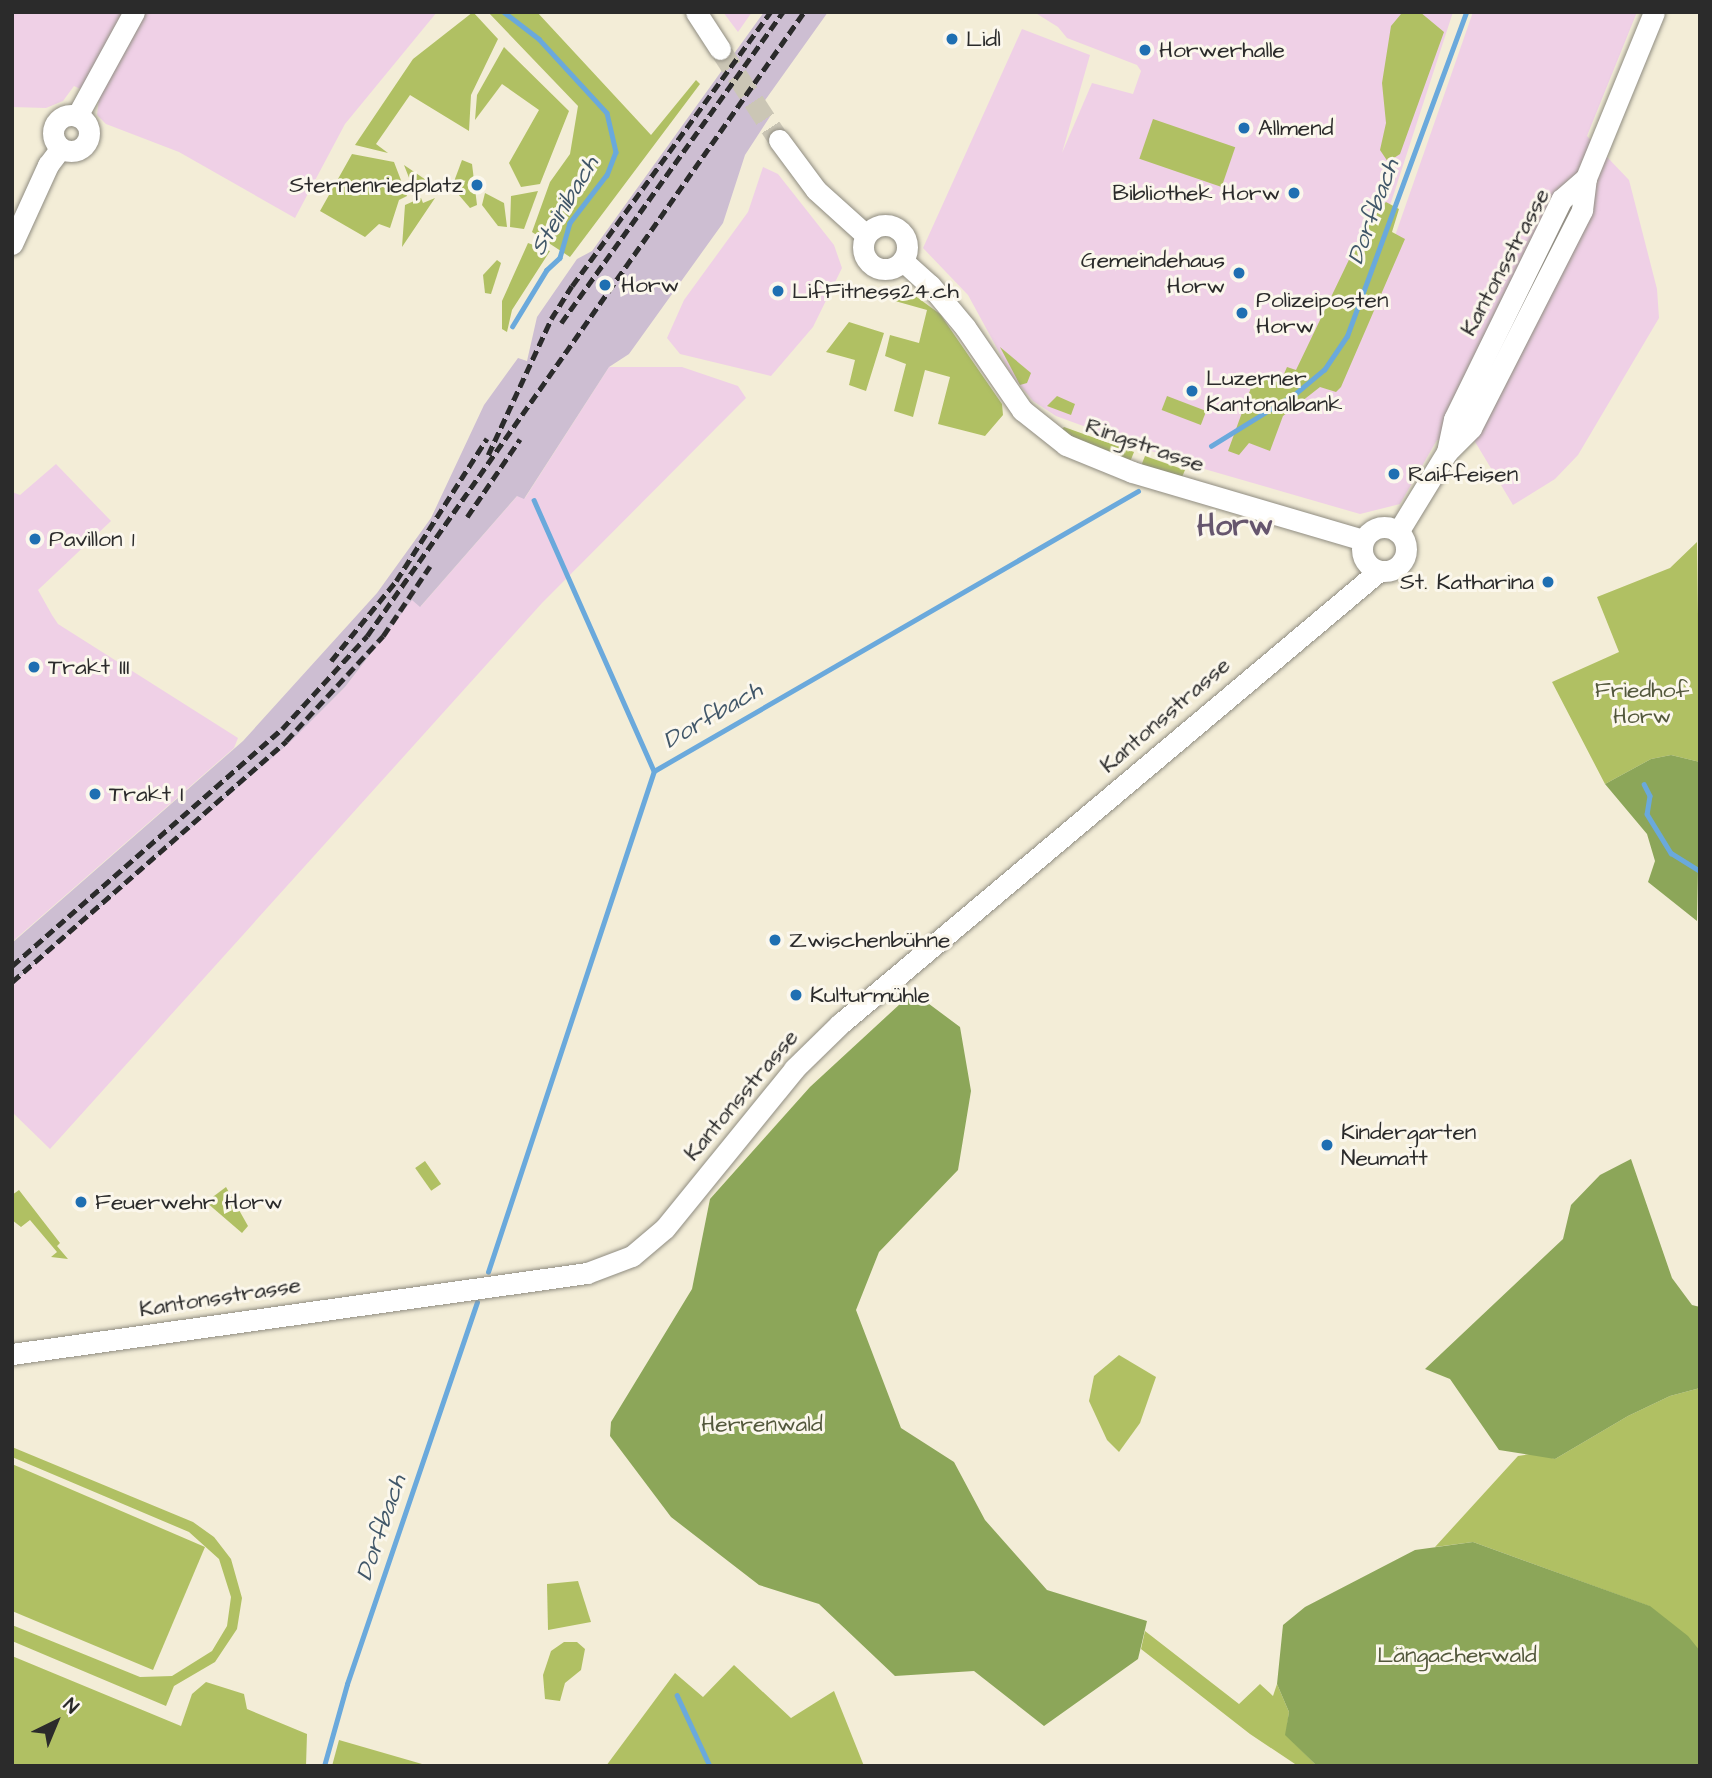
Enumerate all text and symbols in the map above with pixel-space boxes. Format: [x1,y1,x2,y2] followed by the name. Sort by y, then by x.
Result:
[966,25,1001,53] place label: Lidl
[944,31,960,47] marker: Lidl
[1159,36,1285,64] place label: Horwerhalle
[1137,42,1153,58] marker: Horwerhalle
[1258,114,1334,142] place label: Allmend
[1236,120,1252,136] marker: Allmend
[524,151,606,261] water label: Steinibach
[1342,156,1406,268] water label: Dorfbach
[289,171,463,199] place label: Sternenriedplatz
[469,177,485,193] marker: Sternenriedplatz
[1113,179,1280,207] place label: Bibliothek Horw
[1455,183,1555,341] street label: Kantonsstrasse
[1286,185,1302,201] marker: Bibliothek Horw
[1081,246,1225,300] place label: Gemeindehaus Horw
[1231,265,1247,281] marker: Gemeindehaus Horw
[621,271,679,299] place label: Horw
[595,275,615,295] marker: Horw
[792,277,959,305] place label: LifFitness24.ch
[770,283,786,299] marker: LifFitness24.ch
[1256,286,1389,340] place label: Polizeiposten Horw
[1234,305,1250,321] marker: Polizeiposten Horw
[1206,364,1342,418] place label: Luzerner Kantonalbank
[1184,383,1200,399] marker: Luzerner Kantonalbank
[1082,412,1208,478] street label: Ringstrasse
[1408,460,1518,488] place label: Raiffeisen
[1386,466,1402,482] marker: Raiffeisen
[1197,508,1273,544] district label: Horw
[49,525,135,553] place label: Pavillon 1
[27,531,43,547] marker: Pavillon 1
[1400,568,1534,596] place label: St. Katharina
[1540,574,1556,590] marker: St. Katharina
[1094,651,1236,779] street label: Kantonsstrasse
[48,653,130,681] place label: Trakt III
[26,659,42,675] marker: Trakt III
[658,676,768,756] water label: Dorfbach
[1595,676,1689,730] park label: Friedhof Horw
[109,780,184,808] place label: Trakt I
[87,786,103,802] marker: Trakt I
[789,926,950,954] place label: Zwischenbühne
[767,932,783,948] marker: Zwischenbühne
[810,981,930,1009] place label: Kulturmühle
[788,987,804,1003] marker: Kulturmühle
[678,1024,804,1166] street label: Kantonsstrasse
[1341,1118,1476,1172] place label: Kindergarten Neumatt
[1319,1137,1335,1153] marker: Kindergarten Neumatt
[95,1188,283,1216] place label: Feuerwehr Horw
[73,1194,89,1210] marker: Feuerwehr Horw
[137,1271,303,1323] street label: Kantonsstrasse
[701,1410,823,1438] park label: Herrenwald
[351,1472,413,1584] water label: Dorfbach
[1377,1641,1537,1669] park label: Längacherwald
[21,1687,91,1757] north arrow
[57,1692,84,1720] text: N

